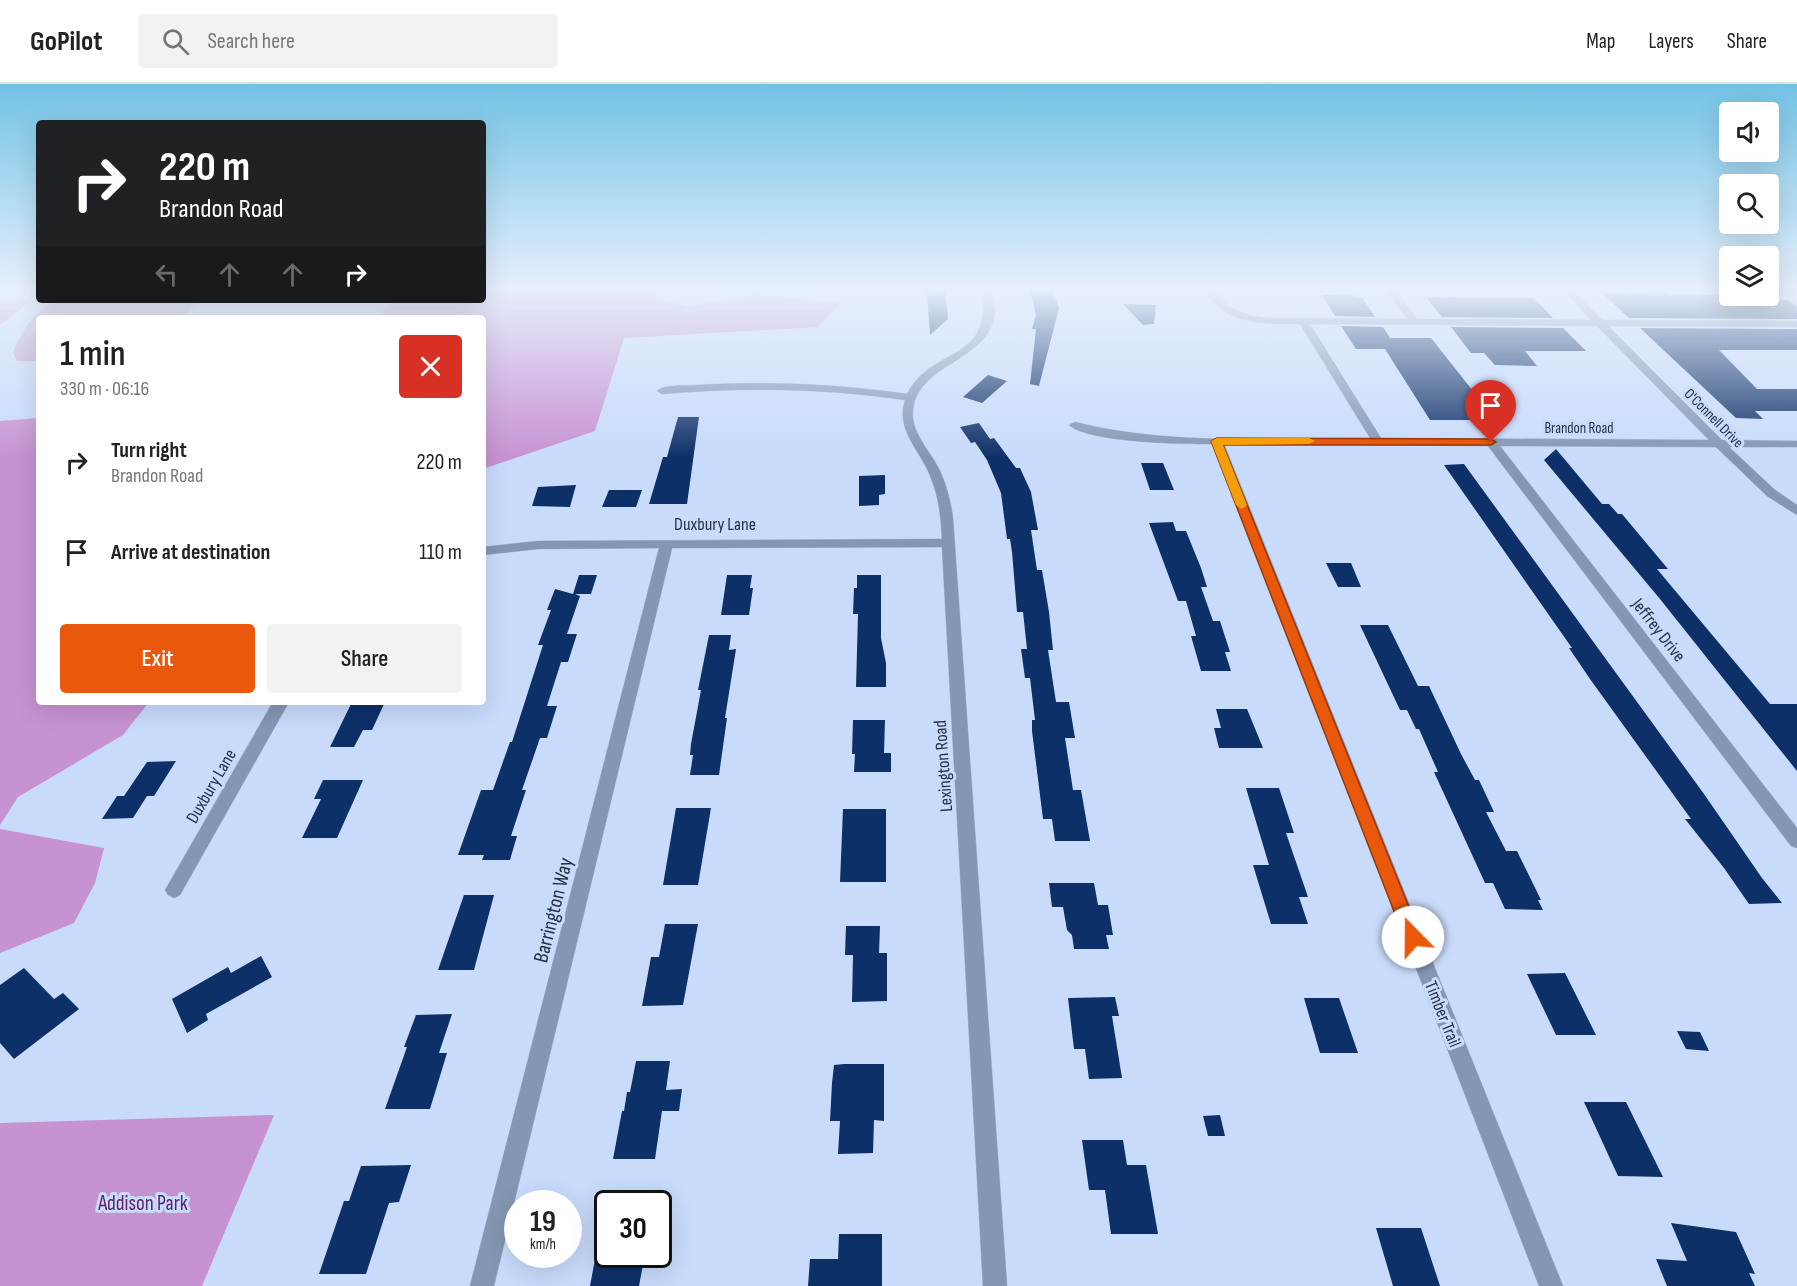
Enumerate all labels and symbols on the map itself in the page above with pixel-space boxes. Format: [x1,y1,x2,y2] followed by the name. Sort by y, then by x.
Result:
[1465,380,1516,442] pin
[1680,385,1747,452] street label: O'Connell Drive
[1544,419,1614,438] street label: Brandon Road
[674,514,756,535] street label: Duxbury Lane
[1627,594,1690,666] street label: Jeffrey Drive
[930,719,957,813] street label: Lexington Road
[182,746,241,827] street label: Duxbury Lane
[528,855,579,965] street label: Barrington Way
[1381,905,1445,969] position arrow
[1420,978,1465,1050] street label: Timber Trail
[594,1190,672,1268] speed limit sign: 30
[97,1191,188,1216] park label: Addison Park

